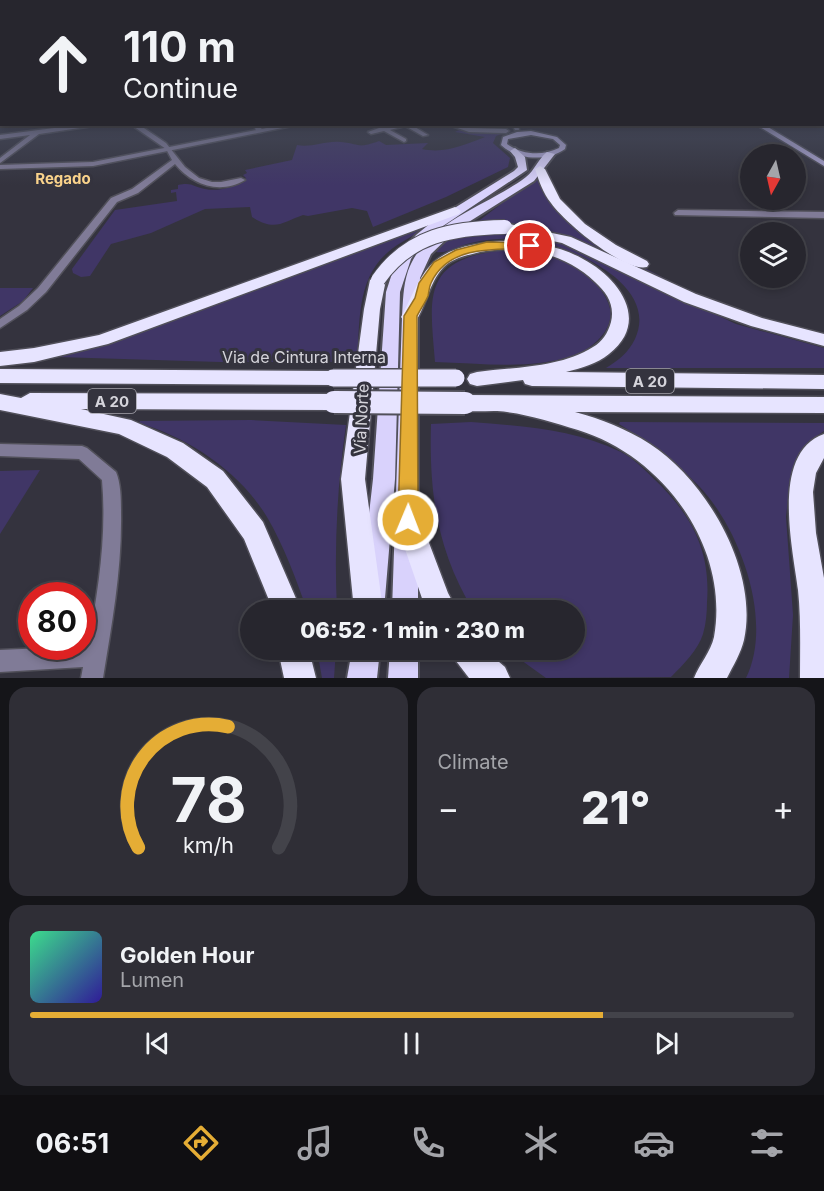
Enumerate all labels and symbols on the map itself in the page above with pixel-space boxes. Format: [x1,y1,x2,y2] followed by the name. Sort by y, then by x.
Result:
[740,144,806,210] north arrow
[35,169,91,188] district label: Regado
[504,220,555,271] pin
[222,347,386,367] street label: Via de Cintura Interna
[626,369,674,393] road number: A 20
[349,383,373,455] street label: Via Norte
[88,389,136,413] road number: A 20
[376,488,440,552] position arrow
[18,582,96,660] speed limit sign: 80

